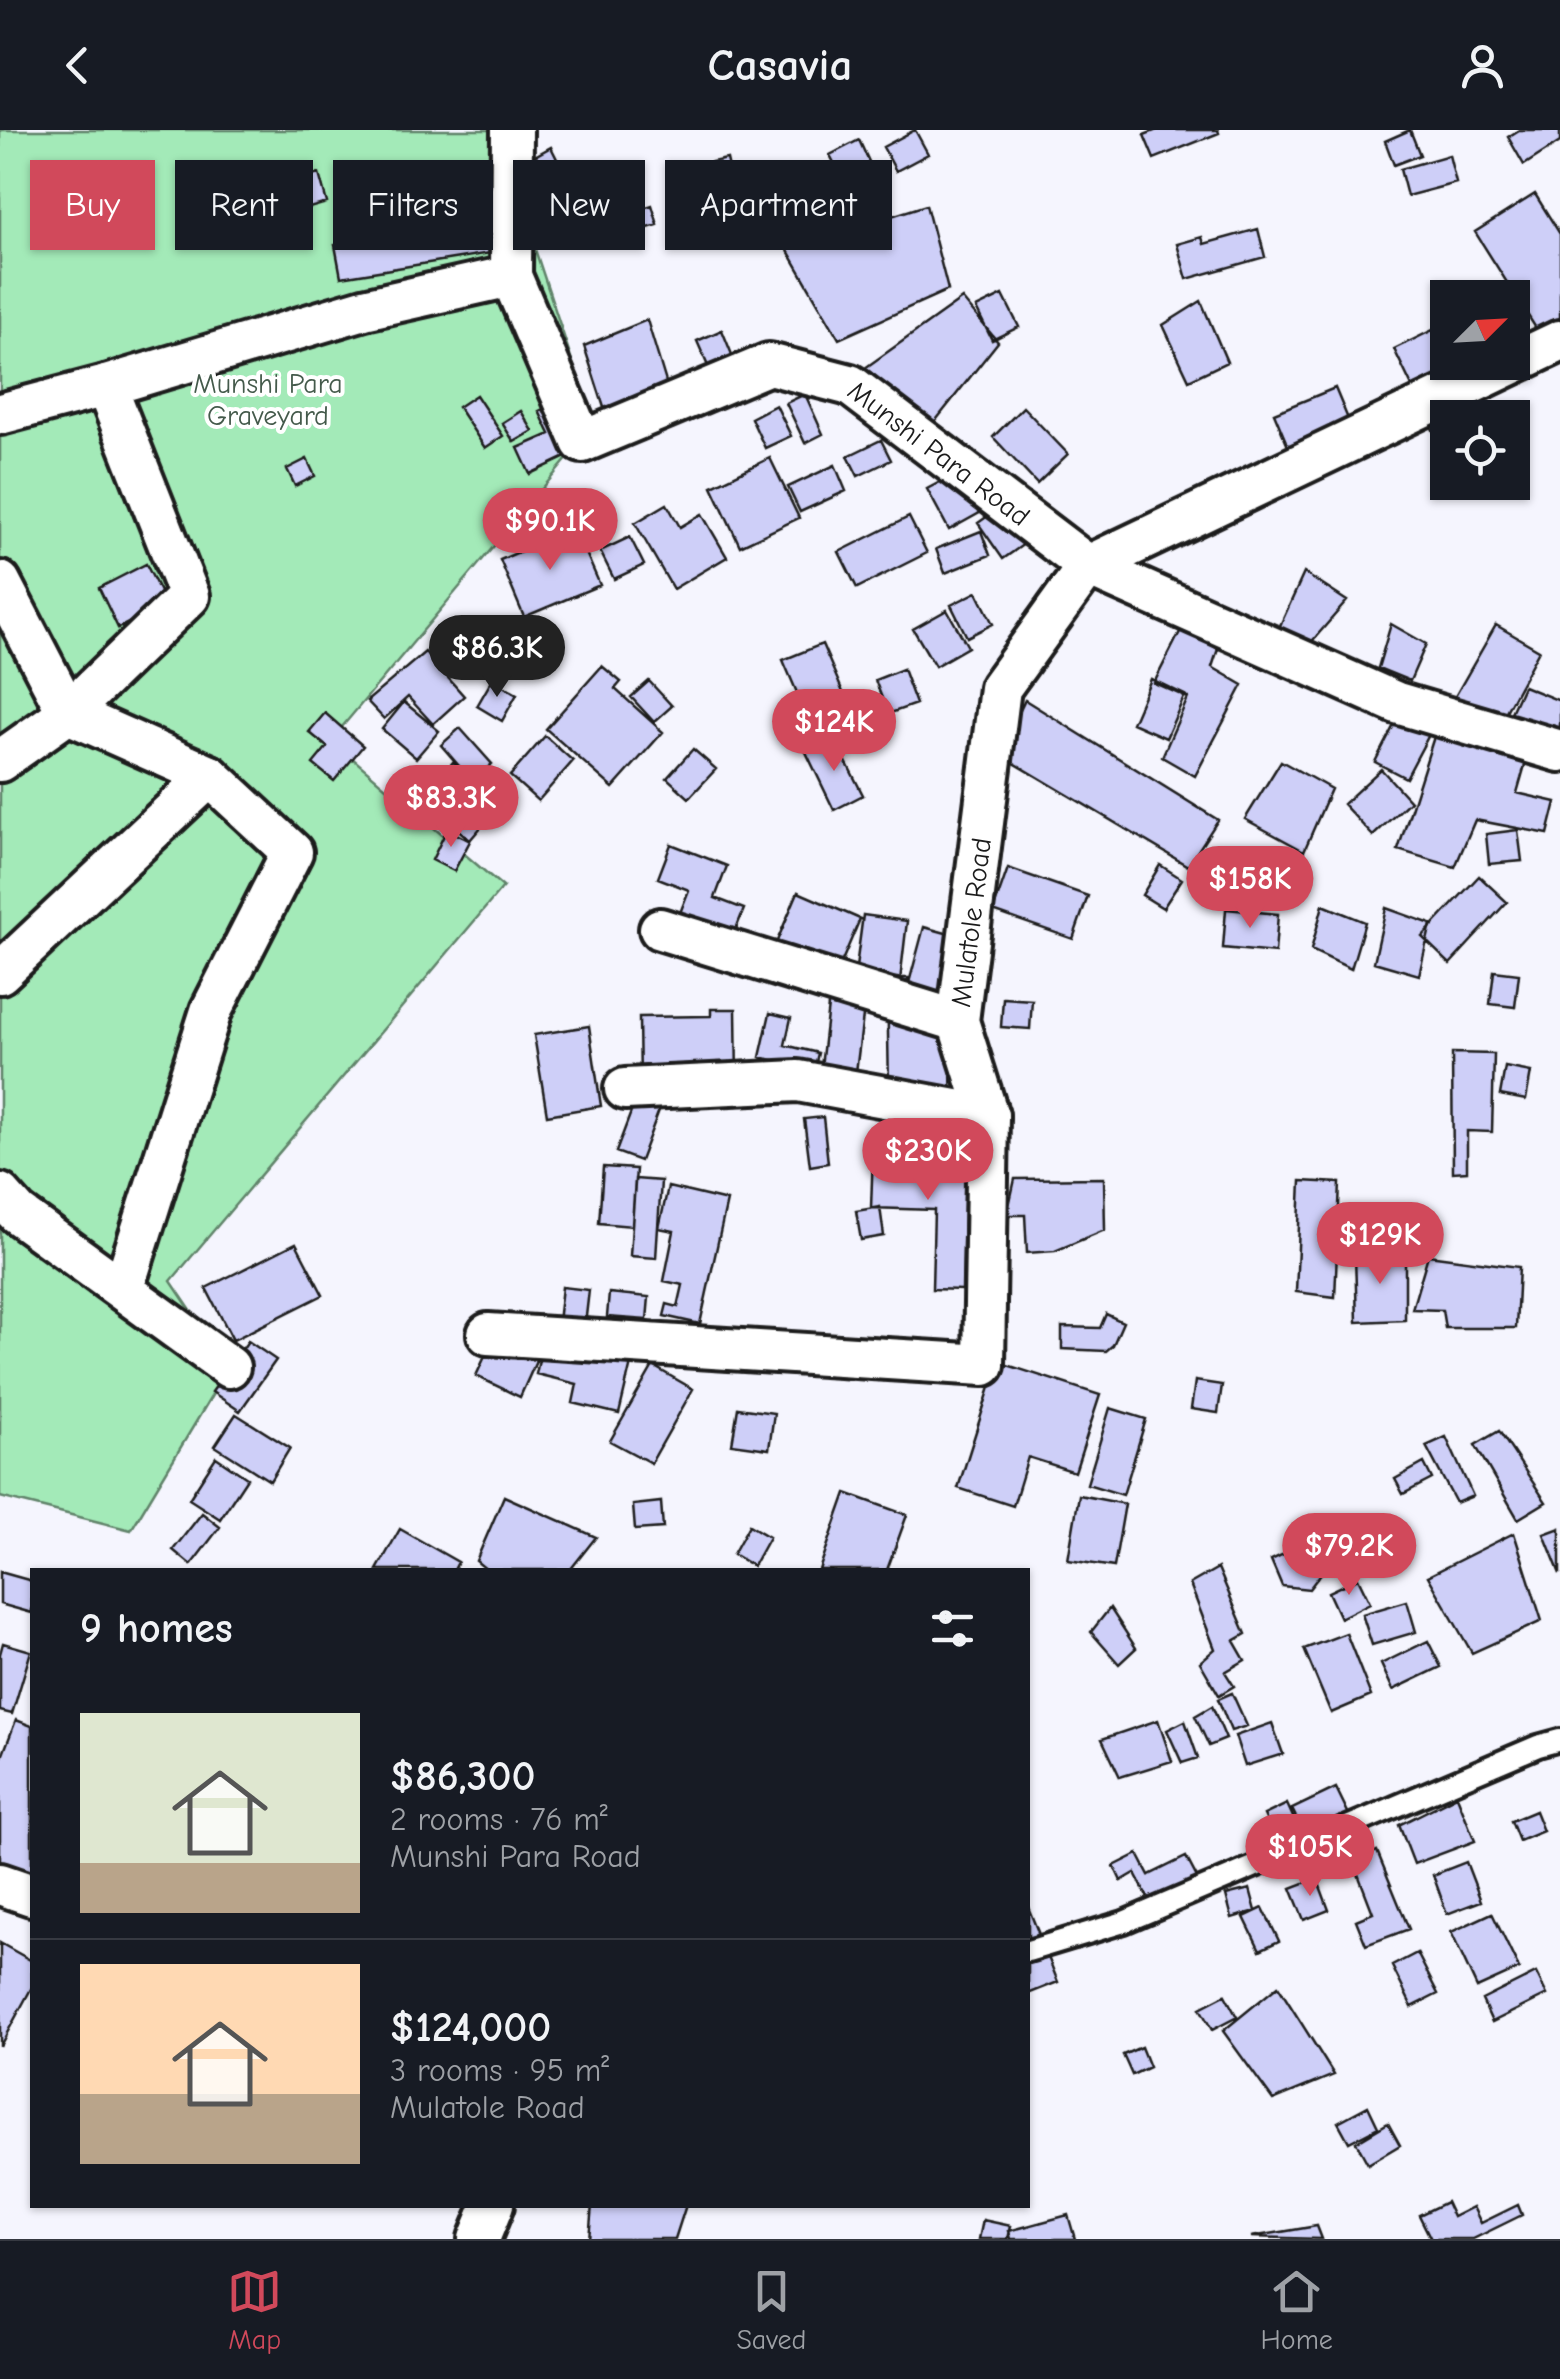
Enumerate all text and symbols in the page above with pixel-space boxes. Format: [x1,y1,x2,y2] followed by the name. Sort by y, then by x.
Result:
[50,38,105,93] icon: back
[1455,38,1510,93] icon: person
[708,39,852,91] text: Casavia
[30,160,155,250] chip: Buy
[175,160,313,250] chip: Rent
[333,160,493,250] chip: Filters
[513,160,645,250] chip: New
[665,160,892,250] chip: Apartment
[1430,280,1530,380] north arrow
[1430,280,1530,500] map controls
[193,368,343,432] park label: Munshi Para Graveyard
[842,375,1036,533] street label: Munshi Para Road
[1430,400,1530,500] button: locate
[469,488,631,573] pin: $90.1K
[505,502,595,539] text: $90.1K
[416,615,578,700] pin: $86.3K
[451,629,543,666] text: $86.3K
[764,689,904,774] pin: $124K
[794,703,874,740] text: $124K
[370,765,532,850] pin: $83.3K
[405,779,497,816] text: $83.3K
[945,836,998,1009] street label: Mulatole Road
[1180,846,1320,931] pin: $158K
[1208,860,1292,897] text: $158K
[858,1118,998,1203] pin: $230K
[884,1132,972,1169] text: $230K
[1310,1202,1450,1287] pin: $129K
[1339,1216,1421,1253] text: $129K
[1268,1513,1430,1598] pin: $79.2K
[1304,1527,1394,1564] text: $79.2K
[925,1601,980,1656] icon: filters
[80,1604,233,1653] text: 9 homes
[390,1752,536,1801] text: $86,300
[160,1753,280,1873] icon: home
[390,1801,608,1838] text: 2 rooms · 76 m²
[1240,1814,1380,1899] pin: $105K
[1267,1828,1353,1865] text: $105K
[390,1838,641,1875] text: Munshi Para Road
[390,2003,551,2052] text: $124,000
[160,2004,280,2124] icon: home
[390,2052,609,2089] text: 3 rooms · 95 m²
[390,2089,585,2126] text: Mulatole Road
[227,2264,282,2356] tab: Map
[736,2264,806,2356] tab: Saved
[1261,2264,1333,2356] tab: Home

